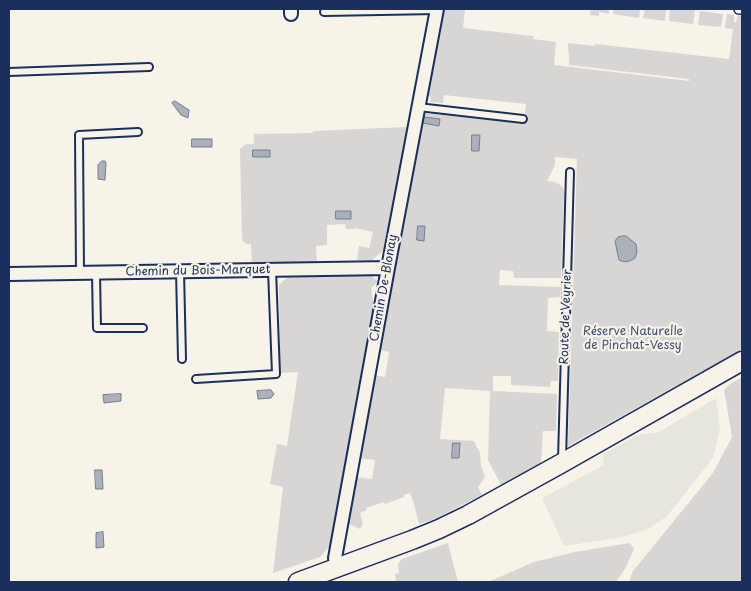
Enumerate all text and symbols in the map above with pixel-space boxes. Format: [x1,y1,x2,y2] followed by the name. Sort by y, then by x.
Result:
[367,233,401,343] street label: Chemin De-Blonay
[125,263,271,279] street label: Chemin du Bois-Marquet
[557,269,575,365] street label: Route de Veyrier
[583,325,683,353] park label: Réserve Naturelle de Pinchat-Vessy

